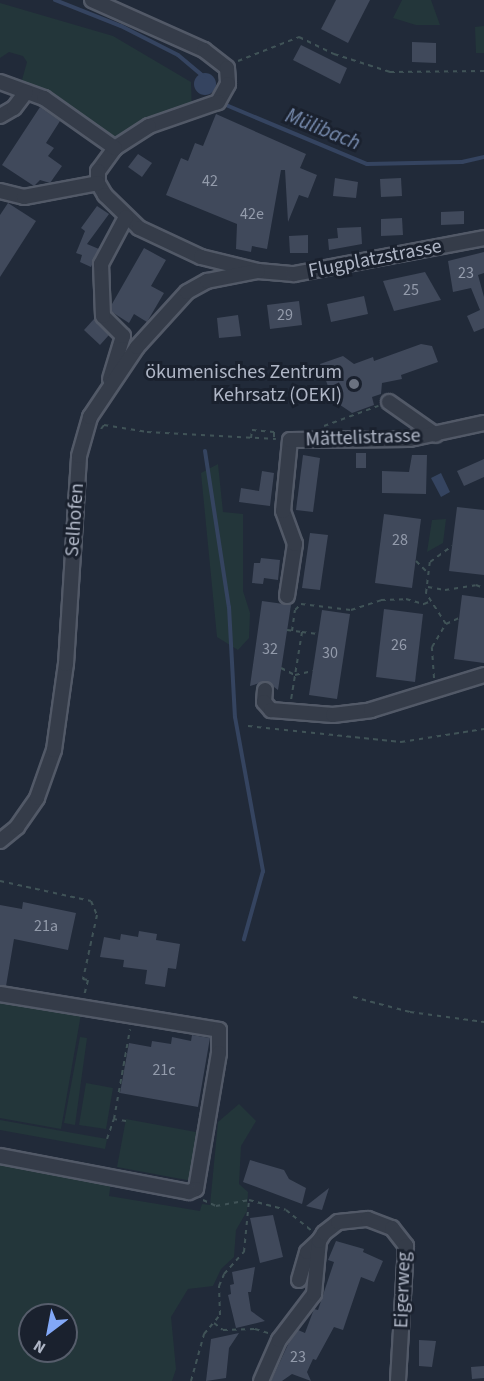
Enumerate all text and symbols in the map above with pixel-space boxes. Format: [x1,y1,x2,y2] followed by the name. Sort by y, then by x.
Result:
[282,103,364,155] water label: Mülibach
[202,171,218,191] house number: 42
[240,204,264,224] house number: 42e
[306,234,444,284] street label: Flugplatzstrasse
[458,263,474,283] house number: 23
[403,280,419,300] house number: 25
[277,305,293,325] house number: 29
[145,360,342,407] place label: ökumenisches Zentrum Kehrsatz (OEKI)
[347,377,361,391] marker: ökumenisches Zentrum Kehrsatz (OEKI)
[305,424,421,452] street label: Mättelistrasse
[60,482,90,558] street label: Selhofen
[392,530,408,550] house number: 28
[391,635,407,655] house number: 26
[262,639,278,659] house number: 32
[322,643,338,663] house number: 30
[34,916,58,936] house number: 21a
[152,1060,176,1080] house number: 21c
[390,1251,416,1329] street label: Eigerweg
[18,1303,78,1363] north arrow
[29,1334,50,1359] text: N
[290,1347,306,1367] house number: 23

